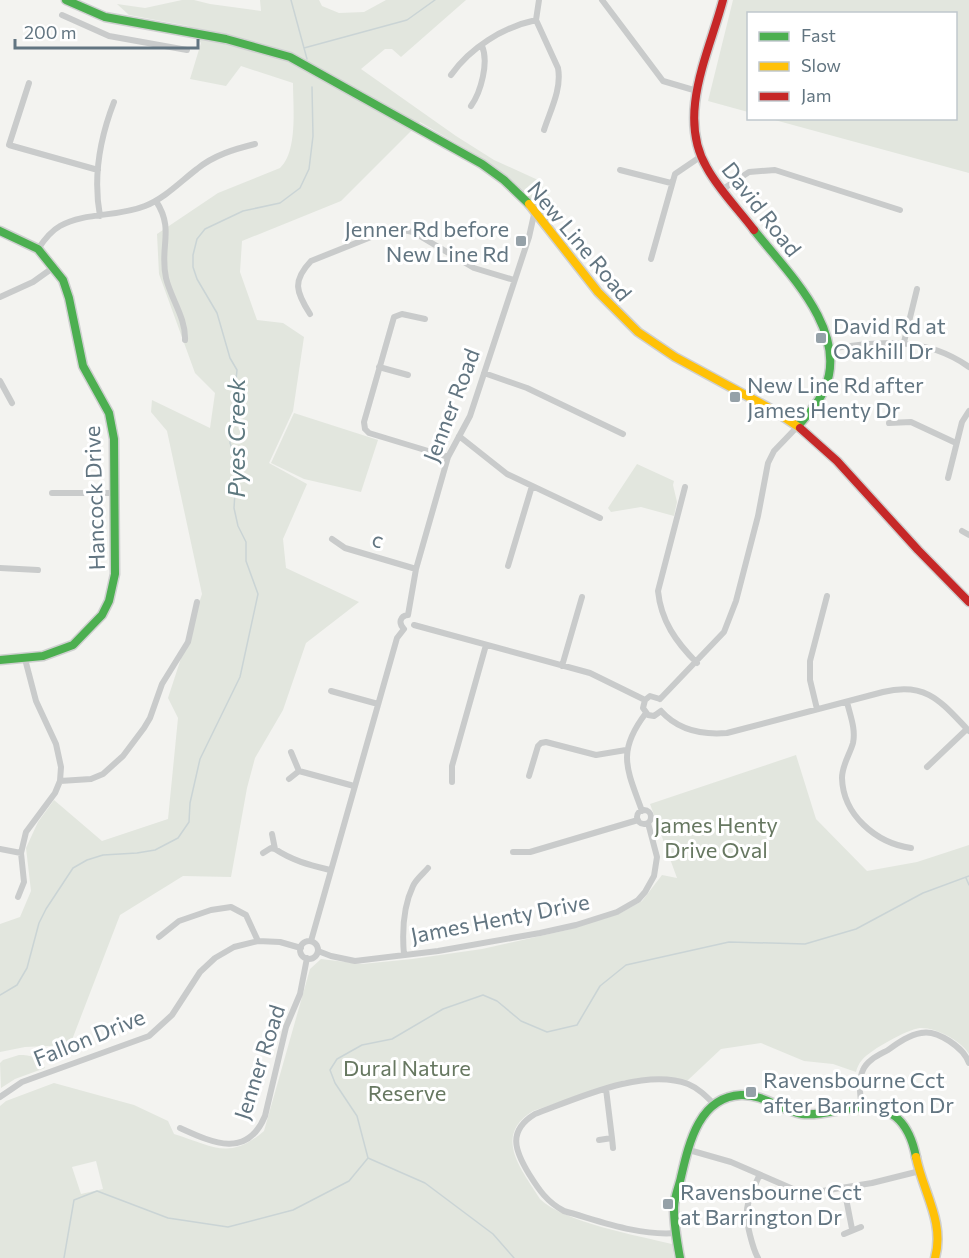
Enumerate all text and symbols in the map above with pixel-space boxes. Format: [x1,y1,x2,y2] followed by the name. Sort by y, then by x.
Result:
[15,12,198,50] scale bar
[747,12,957,120] legend
[24,21,77,43] text: 200 m
[801,24,836,46] text: Fast
[801,54,841,76] text: Slow
[801,84,831,106] text: Jam
[717,156,807,262] street label: David Road
[522,176,638,306] street label: New Line Road
[344,215,509,267] place label: Jenner Rd before New Line Rd
[514,234,528,248] marker: Jenner Rd before New Line Rd
[833,312,946,364] place label: David Rd at Oakhill Dr
[814,331,828,345] marker: David Rd at Oakhill Dr
[417,345,485,465] street label: Jenner Road
[747,371,924,423] place label: New Line Rd after James Henty Dr
[221,377,250,498] water label: Pyes Creek
[728,390,742,404] marker: New Line Rd after James Henty Dr
[78,425,110,571] street label: Hancock Drive
[369,525,387,553] street label: c
[654,811,778,863] park label: James Henty Drive Oval
[408,887,592,949] street label: James Henty Drive
[228,1001,290,1123] street label: Jenner Road
[29,1002,149,1072] street label: Fallon Drive
[343,1054,471,1106] park label: Dural Nature Reserve
[763,1066,954,1118] place label: Ravensbourne Cct after Barrington Dr
[744,1085,758,1099] marker: Ravensbourne Cct after Barrington Dr
[680,1178,862,1230] place label: Ravensbourne Cct at Barrington Dr
[661,1197,675,1211] marker: Ravensbourne Cct at Barrington Dr

